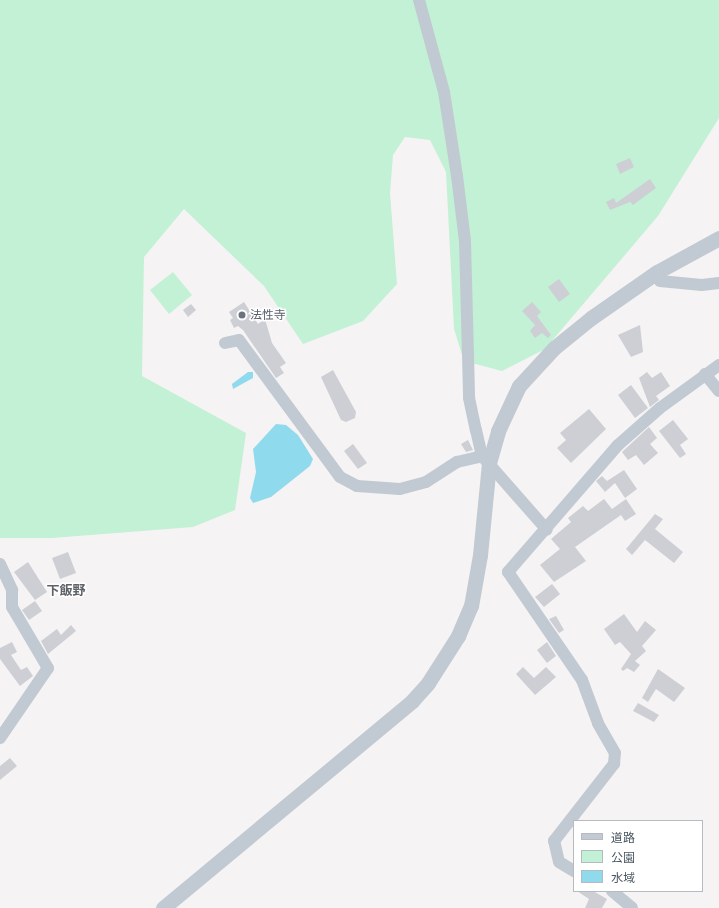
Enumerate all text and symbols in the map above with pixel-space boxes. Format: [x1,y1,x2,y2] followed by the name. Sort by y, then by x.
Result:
[250,308,286,322] place label: 法性寺
[237,310,247,320] marker: 法性寺
[47,582,85,598] district label: 下飯野
[573,820,703,892] legend
[611,830,635,845] text: 道路
[611,850,635,865] text: 公園
[611,870,635,885] text: 水域

